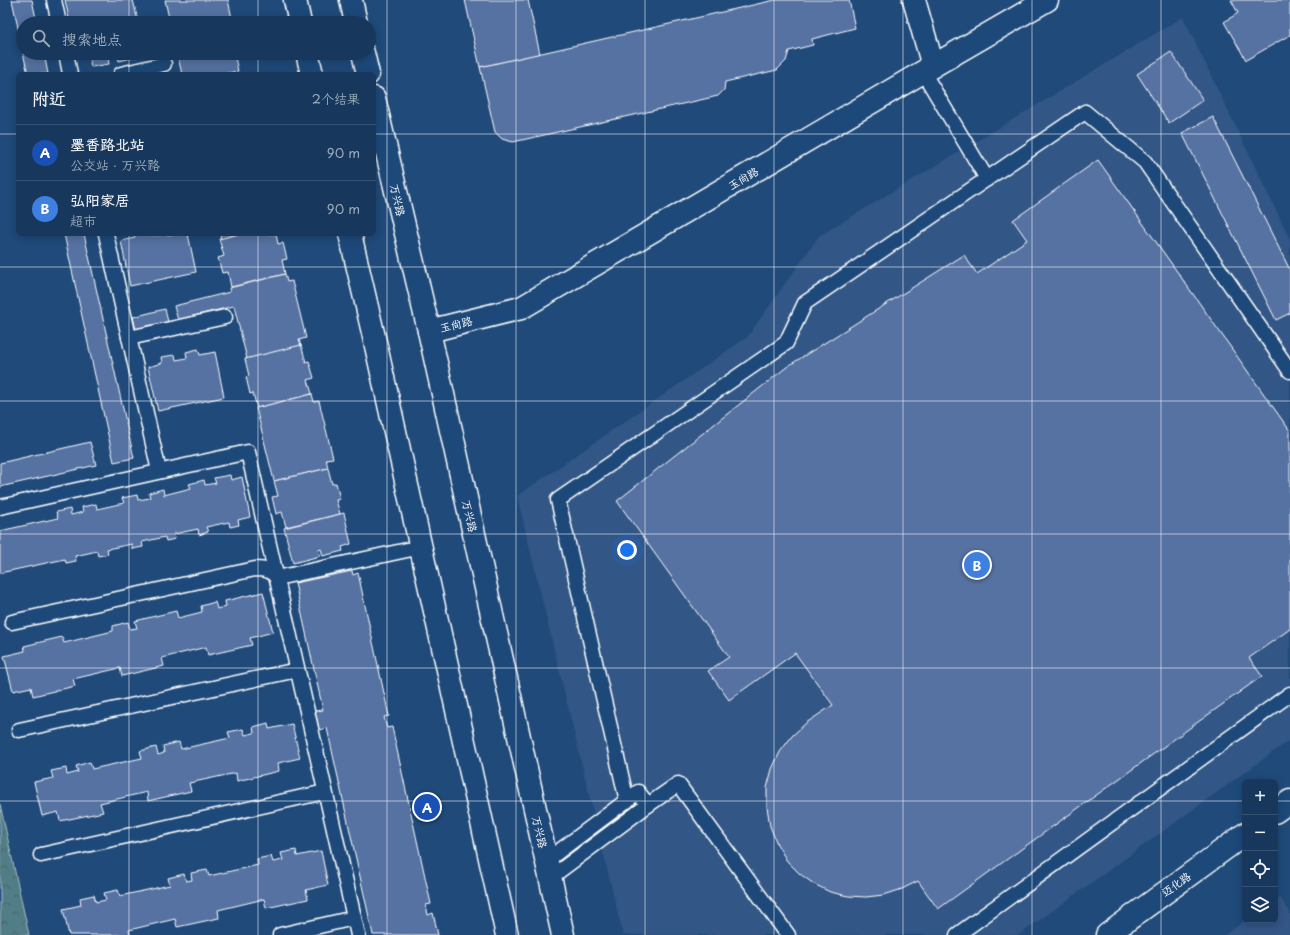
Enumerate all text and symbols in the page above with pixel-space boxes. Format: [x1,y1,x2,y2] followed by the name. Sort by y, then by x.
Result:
[16,16,376,60] search box
[30,27,52,49] icon: search
[62,27,122,50] text: 搜索地点
[32,85,66,111] text: 附近
[312,89,360,108] text: 2个结果
[70,132,145,155] text: 墨香路北站
[40,143,50,162] text: A
[327,143,360,162] text: 90 m
[70,155,160,174] text: 公交站 · 万兴路
[724,162,762,194] street label: 玉尚路
[386,182,410,218] street label: 万兴路
[70,188,130,211] text: 弘阳家居
[41,199,49,218] text: B
[327,199,360,218] text: 90 m
[70,211,96,230] text: 超市
[438,312,474,336] street label: 玉尚路
[458,498,482,534] street label: 万兴路
[617,540,637,560] your location
[964,550,990,580] pin: B
[1242,779,1278,923] map controls
[1242,779,1278,815] button: +
[414,792,440,822] pin: A
[528,814,552,850] street label: 万兴路
[1242,815,1278,851] button: −
[1242,851,1278,887] button: locate
[1158,867,1194,901] street label: 迈化路
[1242,887,1278,923] button: layers

